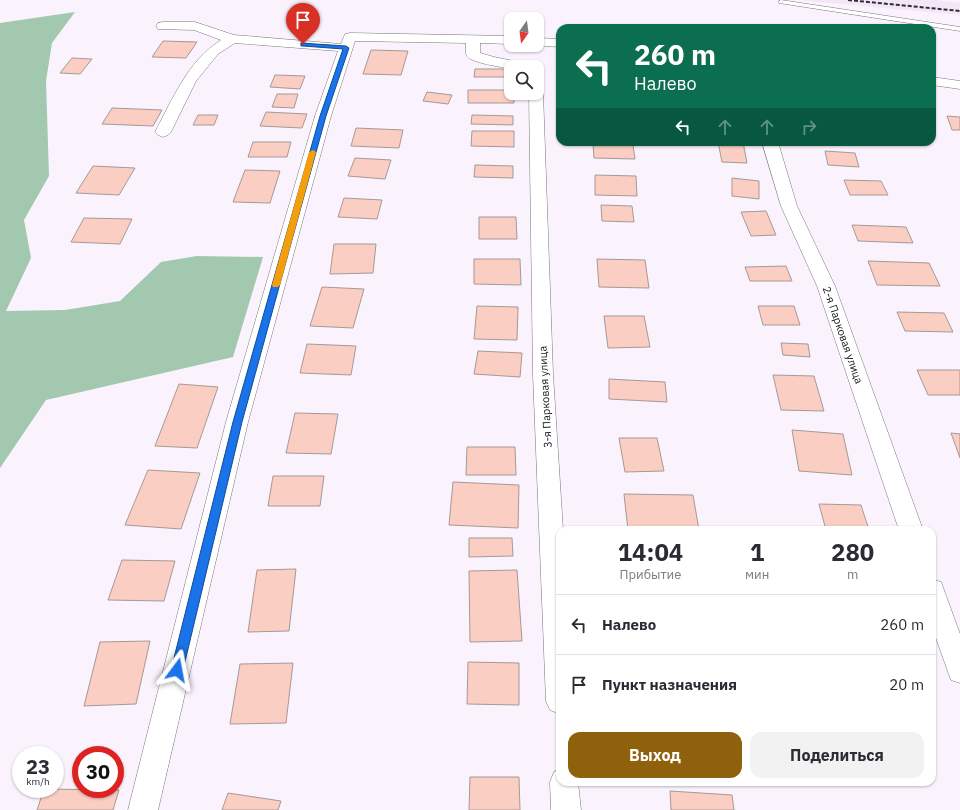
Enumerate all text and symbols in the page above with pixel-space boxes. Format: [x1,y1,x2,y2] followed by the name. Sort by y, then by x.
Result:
[286,3,320,44] pin
[292,9,314,31] icon: arrive
[504,12,544,52] north arrow
[504,12,544,100] map controls
[634,36,716,73] text: 260 m
[568,40,620,92] icon: left
[504,60,544,100] button: search
[634,72,697,95] text: Налево
[672,116,694,138] icon: left
[714,116,736,138] icon: ahead
[756,116,778,138] icon: ahead
[798,116,820,138] icon: right
[820,284,866,386] street label: 2-я Парковая улица
[535,345,555,448] street label: 3-я Парковая улица
[618,536,683,568] text: 14:04
[750,536,764,568] text: 1
[831,536,874,568] text: 280
[620,566,681,583] text: Прибытие
[745,566,769,583] text: мин
[847,566,858,583] text: m
[568,614,590,636] icon: left
[602,615,656,634] text: Налево
[880,615,924,634] text: 260 m
[156,649,198,691] position arrow
[568,674,590,696] icon: arrive
[602,675,737,694] text: Пункт назначения
[889,675,924,694] text: 20 m
[568,732,742,778] button: Выход
[750,732,924,778] button: Поделиться
[72,746,124,798] speed limit sign: 30
[26,753,50,780] text: 23
[26,775,50,788] text: km/h

